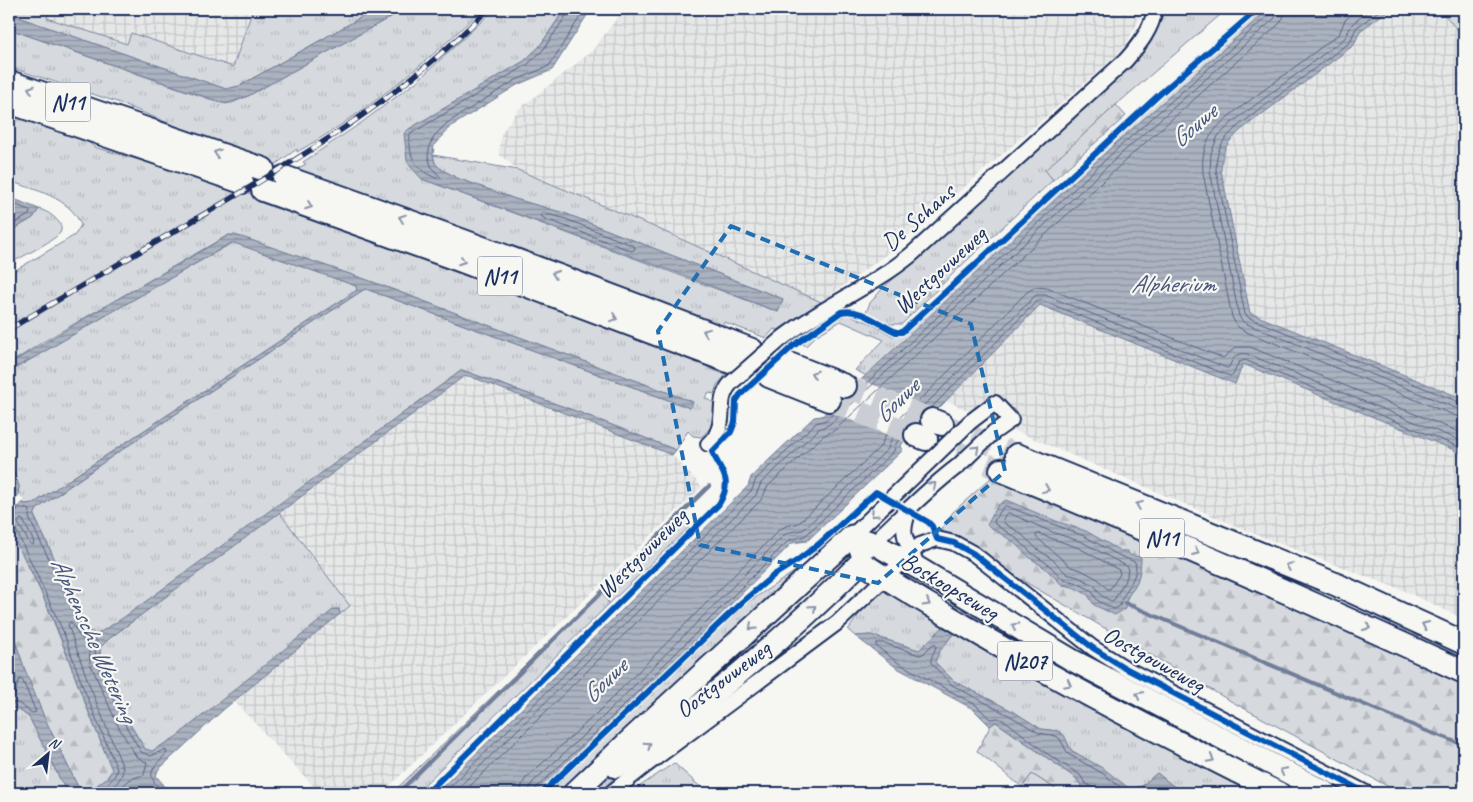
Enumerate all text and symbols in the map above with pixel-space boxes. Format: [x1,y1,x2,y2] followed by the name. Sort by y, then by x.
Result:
[46,82,90,121] road number: N11
[28,85,36,95] one-way arrow
[1164,94,1226,155] water label: Gouwe
[214,149,222,159] one-way arrow
[875,175,963,257] street label: De Schans
[304,200,313,210] one-way arrow
[398,214,407,224] one-way arrow
[887,218,994,321] street label: Westgouweweg
[457,255,466,265] one-way arrow
[478,256,522,296] road number: N11
[1131,268,1218,300] water label: Alpherium
[551,270,559,280] one-way arrow
[609,312,618,322] one-way arrow
[703,328,711,338] one-way arrow
[867,369,929,430] water label: Gouwe
[810,370,819,380] one-way arrow
[971,446,980,455] one-way arrow
[928,482,937,491] one-way arrow
[1041,482,1050,493] one-way arrow
[590,500,695,605] street label: Westgouweweg
[1135,501,1144,511] one-way arrow
[871,509,880,518] one-way arrow
[1140,518,1184,558] road number: N11
[896,545,1006,628] street label: Boskoopseweg
[1191,546,1200,557] one-way arrow
[43,552,146,730] water label: Alphensche Wetering
[1286,562,1294,572] one-way arrow
[921,597,930,607] one-way arrow
[808,605,817,614] one-way arrow
[1098,619,1211,700] street label: Oostgouweweg
[1421,620,1430,631] one-way arrow
[749,621,758,630] one-way arrow
[1362,621,1371,632] one-way arrow
[1012,623,1021,633] one-way arrow
[669,633,778,725] street label: Oostgouweweg
[998,641,1052,680] road number: N207
[575,649,637,710] water label: Gouwe
[1063,678,1072,688] one-way arrow
[1136,691,1145,701] one-way arrow
[22,730,72,780] north arrow
[46,733,64,754] text: N
[642,742,652,751] one-way arrow
[1206,753,1215,763] one-way arrow
[1280,767,1289,777] one-way arrow

